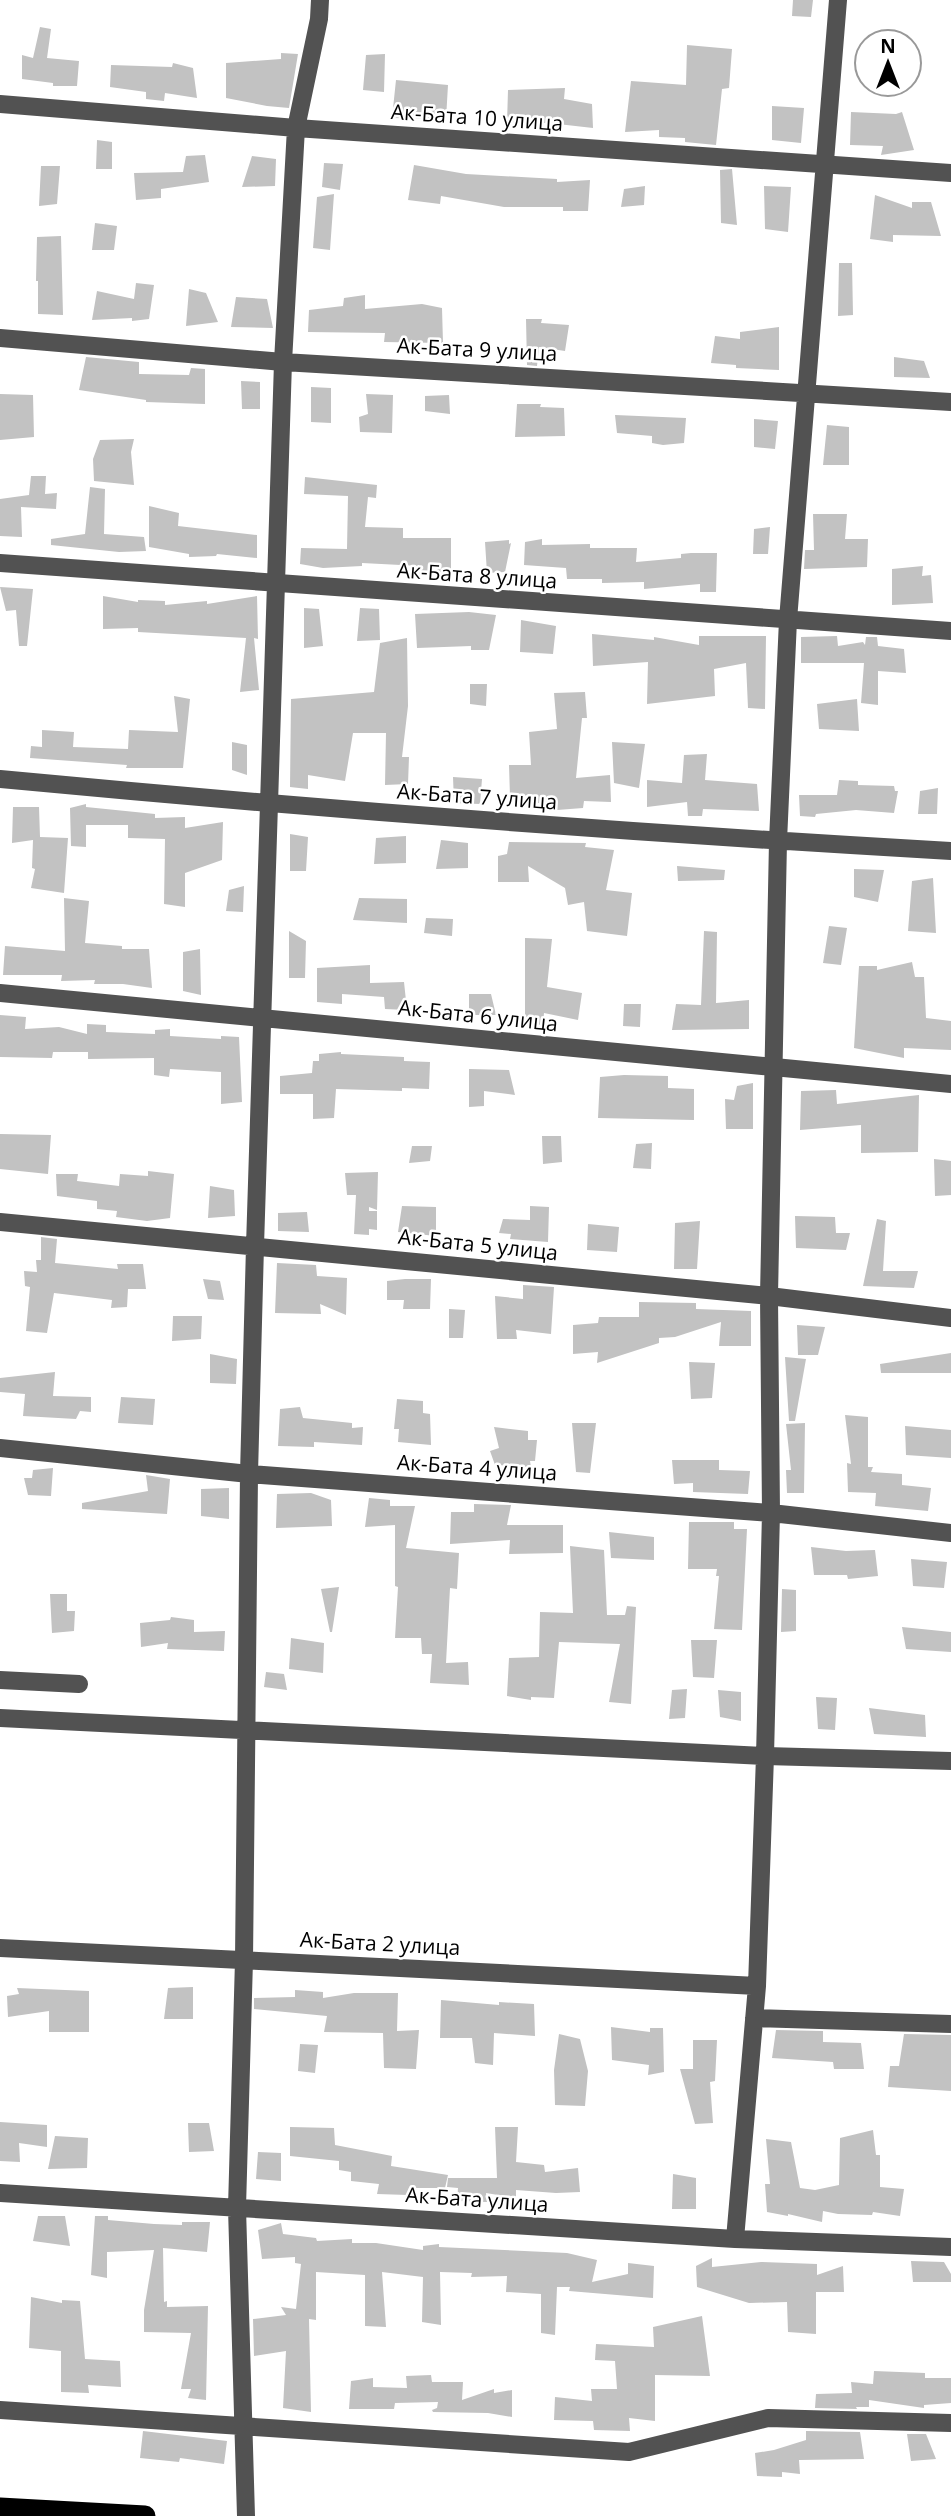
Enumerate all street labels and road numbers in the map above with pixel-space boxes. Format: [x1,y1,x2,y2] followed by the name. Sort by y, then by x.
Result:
[390,97,564,137] street label: Ак-Бата 10 улица
[396,331,558,367] street label: Ак-Бата 9 улица
[396,555,558,595] street label: Ак-Бата 8 улица
[396,776,558,816] street label: Ак-Бата 7 улица
[397,993,559,1037] street label: Ак-Бата 6 улица
[397,1222,559,1266] street label: Ак-Бата 5 улица
[396,1447,558,1487] street label: Ак-Бата 4 улица
[299,1925,461,1961] street label: Ак-Бата 2 улица
[405,2180,549,2218] street label: Ак-Бата улица

